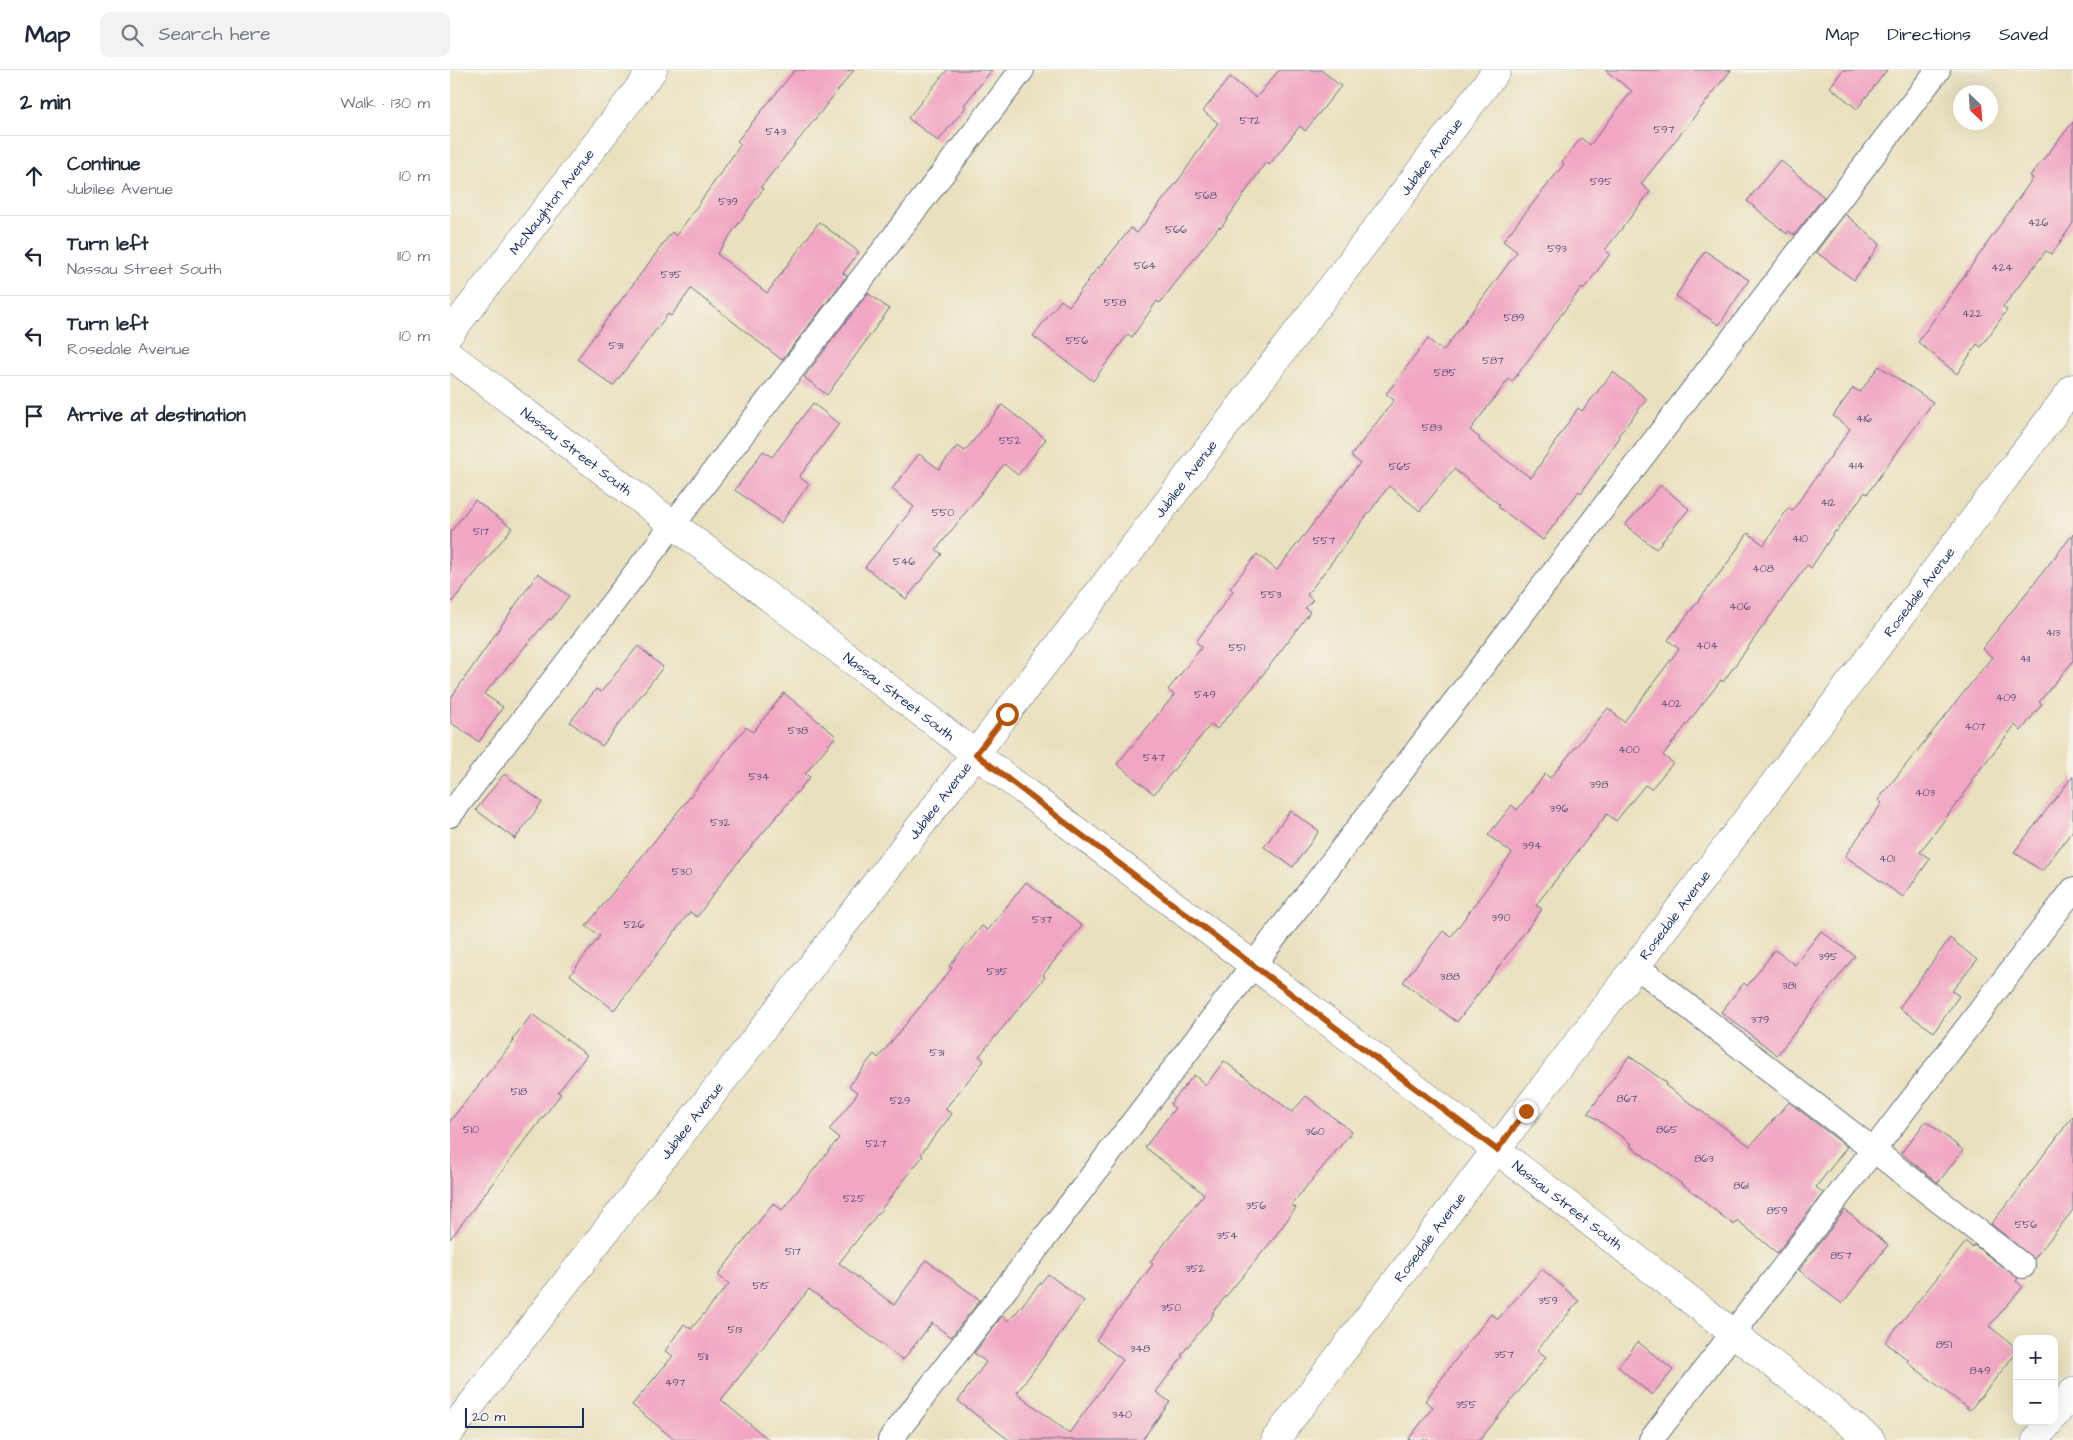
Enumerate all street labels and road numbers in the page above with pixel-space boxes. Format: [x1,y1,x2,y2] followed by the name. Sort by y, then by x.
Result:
[1396,114,1468,200] street label: Jubilee Avenue
[505,145,600,259] street label: McNaughton Avenue
[516,403,636,501] street label: Nassau Street South
[1150,436,1223,522] street label: Jubilee Avenue
[1879,543,1960,641] street label: Rosedale Avenue
[839,648,959,746] street label: Nassau Street South
[904,758,977,844] street label: Jubilee Avenue
[1635,866,1716,964] street label: Rosedale Avenue
[656,1078,729,1164] street label: Jubilee Avenue
[1507,1156,1627,1255] street label: Nassau Street South
[1390,1189,1471,1287] street label: Rosedale Avenue

